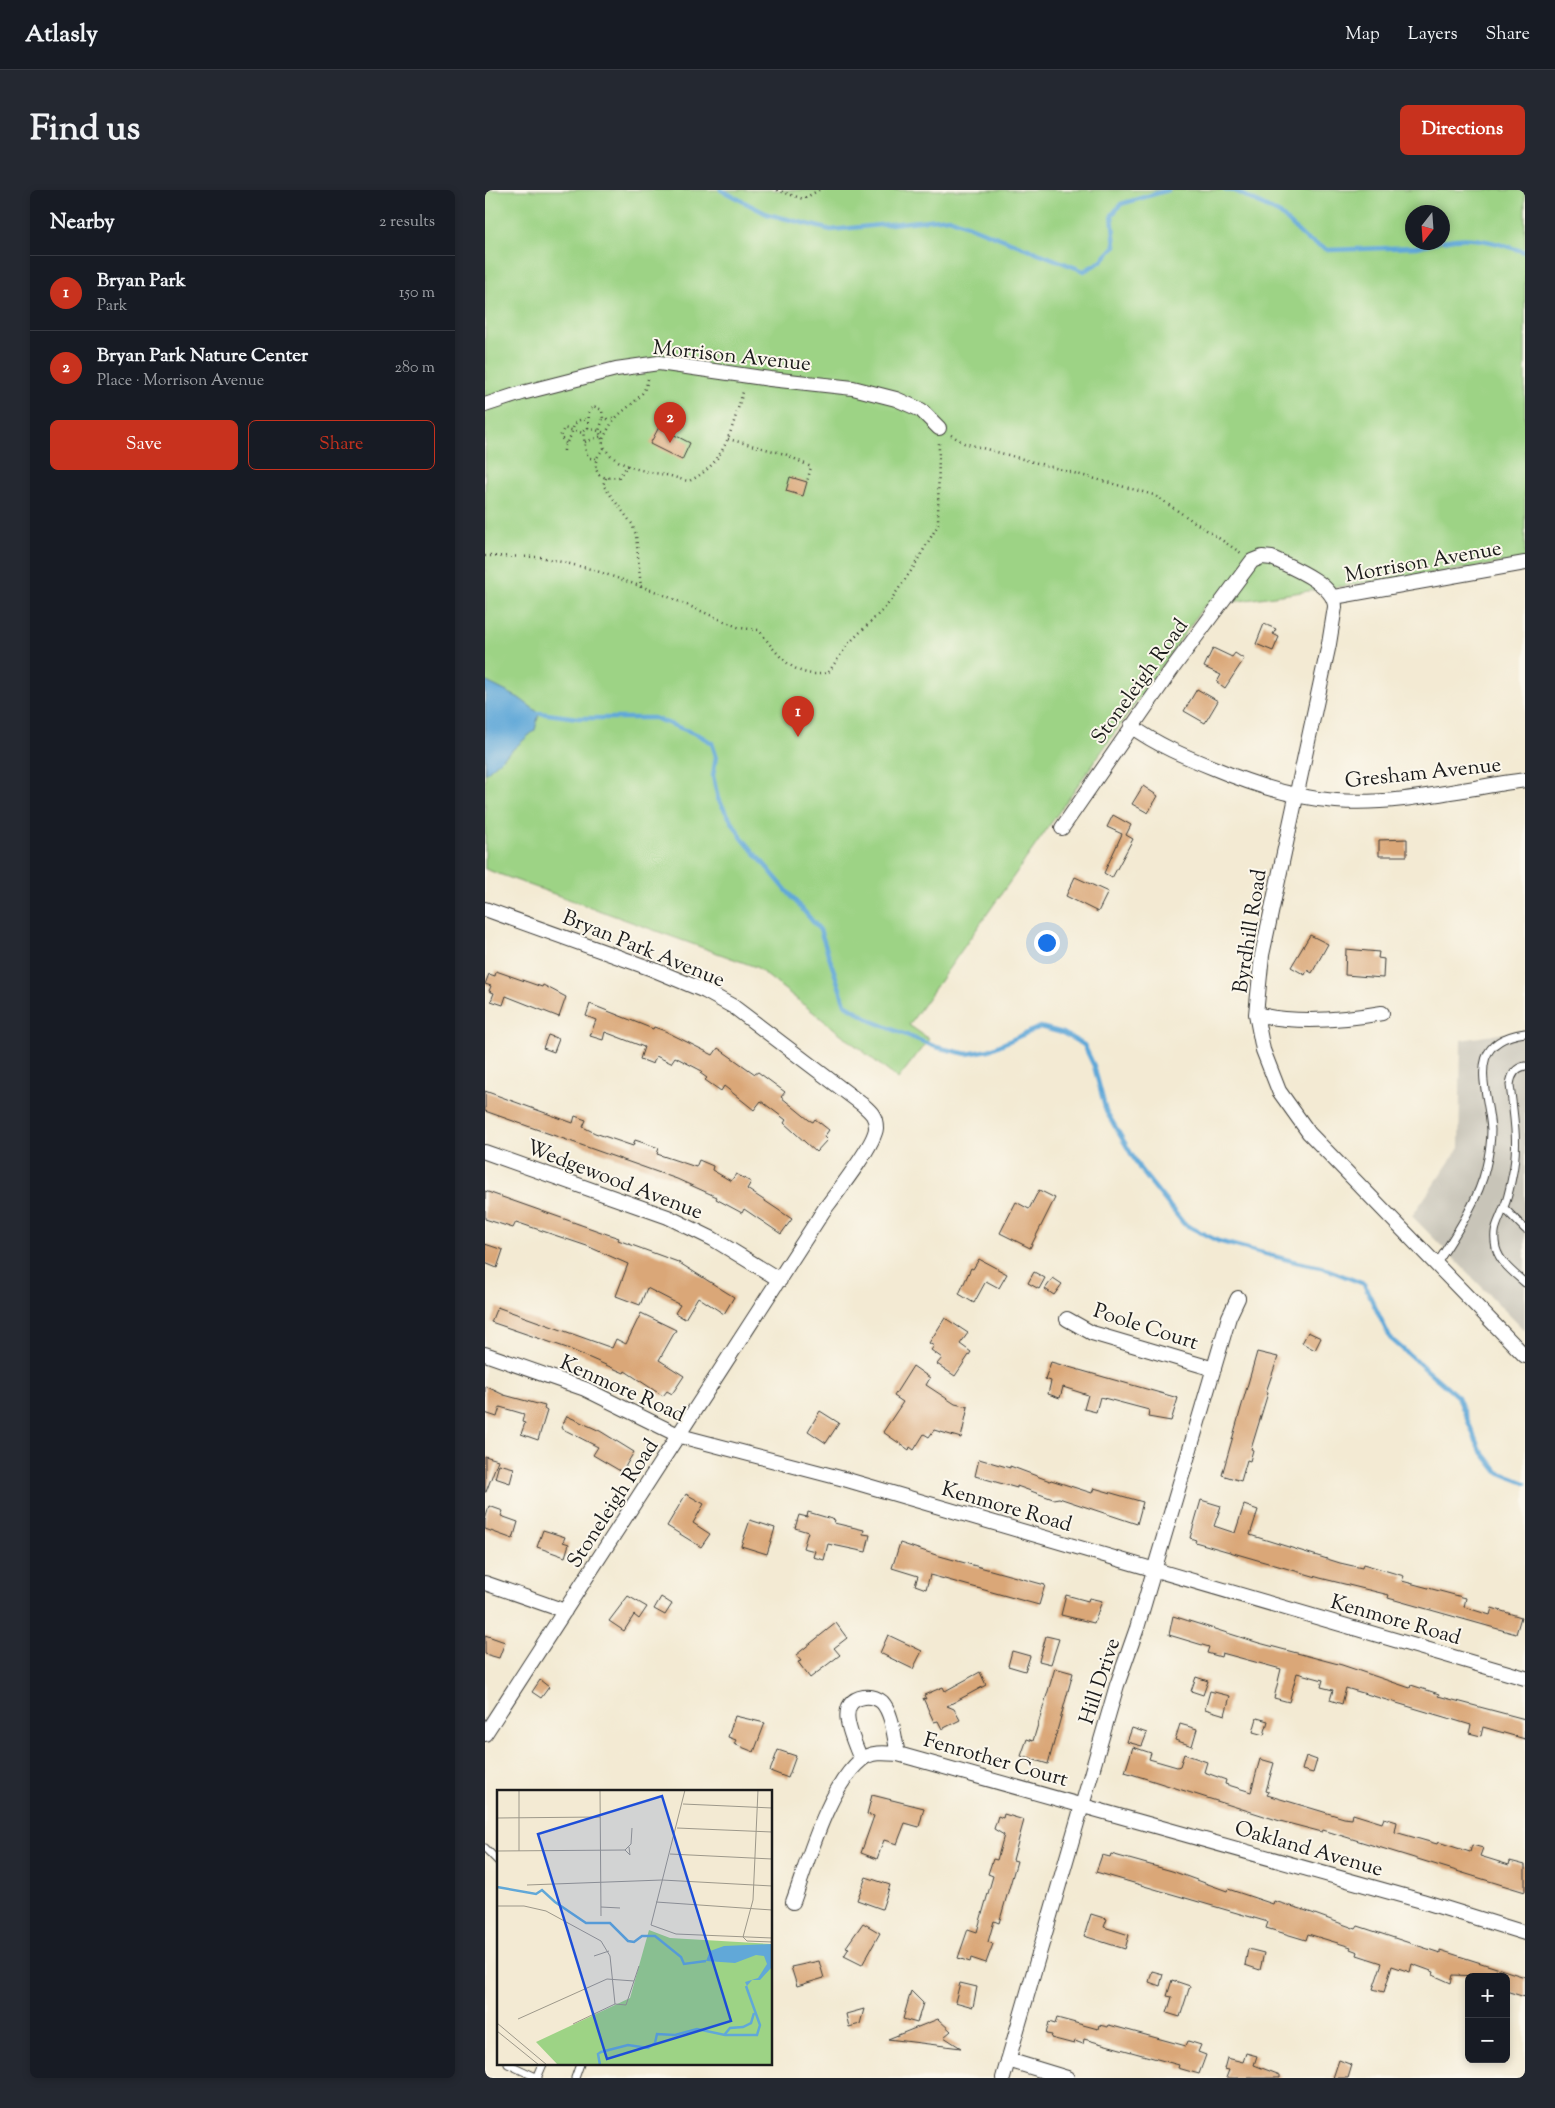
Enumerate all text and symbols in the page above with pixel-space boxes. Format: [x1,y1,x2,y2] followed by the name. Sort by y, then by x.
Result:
[25,18,98,52] text: Atlasly
[1345,22,1380,48] text: Map
[1408,22,1458,48] text: Layers
[1486,22,1530,48] text: Share
[30,105,140,156] text: Find us
[1400,105,1525,155] button: Directions
[1405,205,1450,250] north arrow
[50,208,115,238] text: Nearby
[379,211,435,234] text: 2 results
[97,268,186,295] text: Bryan Park
[63,282,69,305] text: 1
[399,282,435,305] text: 150 m
[97,295,128,318] text: Park
[651,334,812,380] street label: Morrison Avenue
[97,343,308,370] text: Bryan Park Nature Center
[62,357,70,380] text: 2
[394,357,435,380] text: 280 m
[97,370,264,393] text: Place · Morrison Avenue
[654,402,686,443] pin: 2
[50,420,238,470] button: Save
[248,420,435,470] button: Share
[1342,534,1504,592] street label: Morrison Avenue
[1085,613,1197,751] street label: Stoneleigh Road
[782,696,814,737] pin: 1
[1344,751,1503,797] street label: Gresham Avenue
[1226,867,1276,995] street label: Byrdhill Road
[557,904,729,996] street label: Bryan Park Avenue
[1034,930,1060,956] your location
[522,1133,707,1228] street label: Wedgewood Avenue
[1089,1297,1202,1359] street label: Poole Court
[555,1349,690,1431] street label: Kenmore Road
[561,1433,667,1575] street label: Stoneleigh Road
[938,1475,1075,1541] street label: Kenmore Road
[1327,1588,1464,1654] street label: Kenmore Road
[1073,1635,1129,1729] street label: Hill Drive
[920,1726,1071,1796] street label: Fenrother Court
[497,1790,773,2066] inset map
[1231,1814,1386,1885] street label: Oakland Avenue
[1465,1973,1510,2063] map controls
[1465,1973,1510,2018] button: +
[1465,2018,1510,2063] button: −

